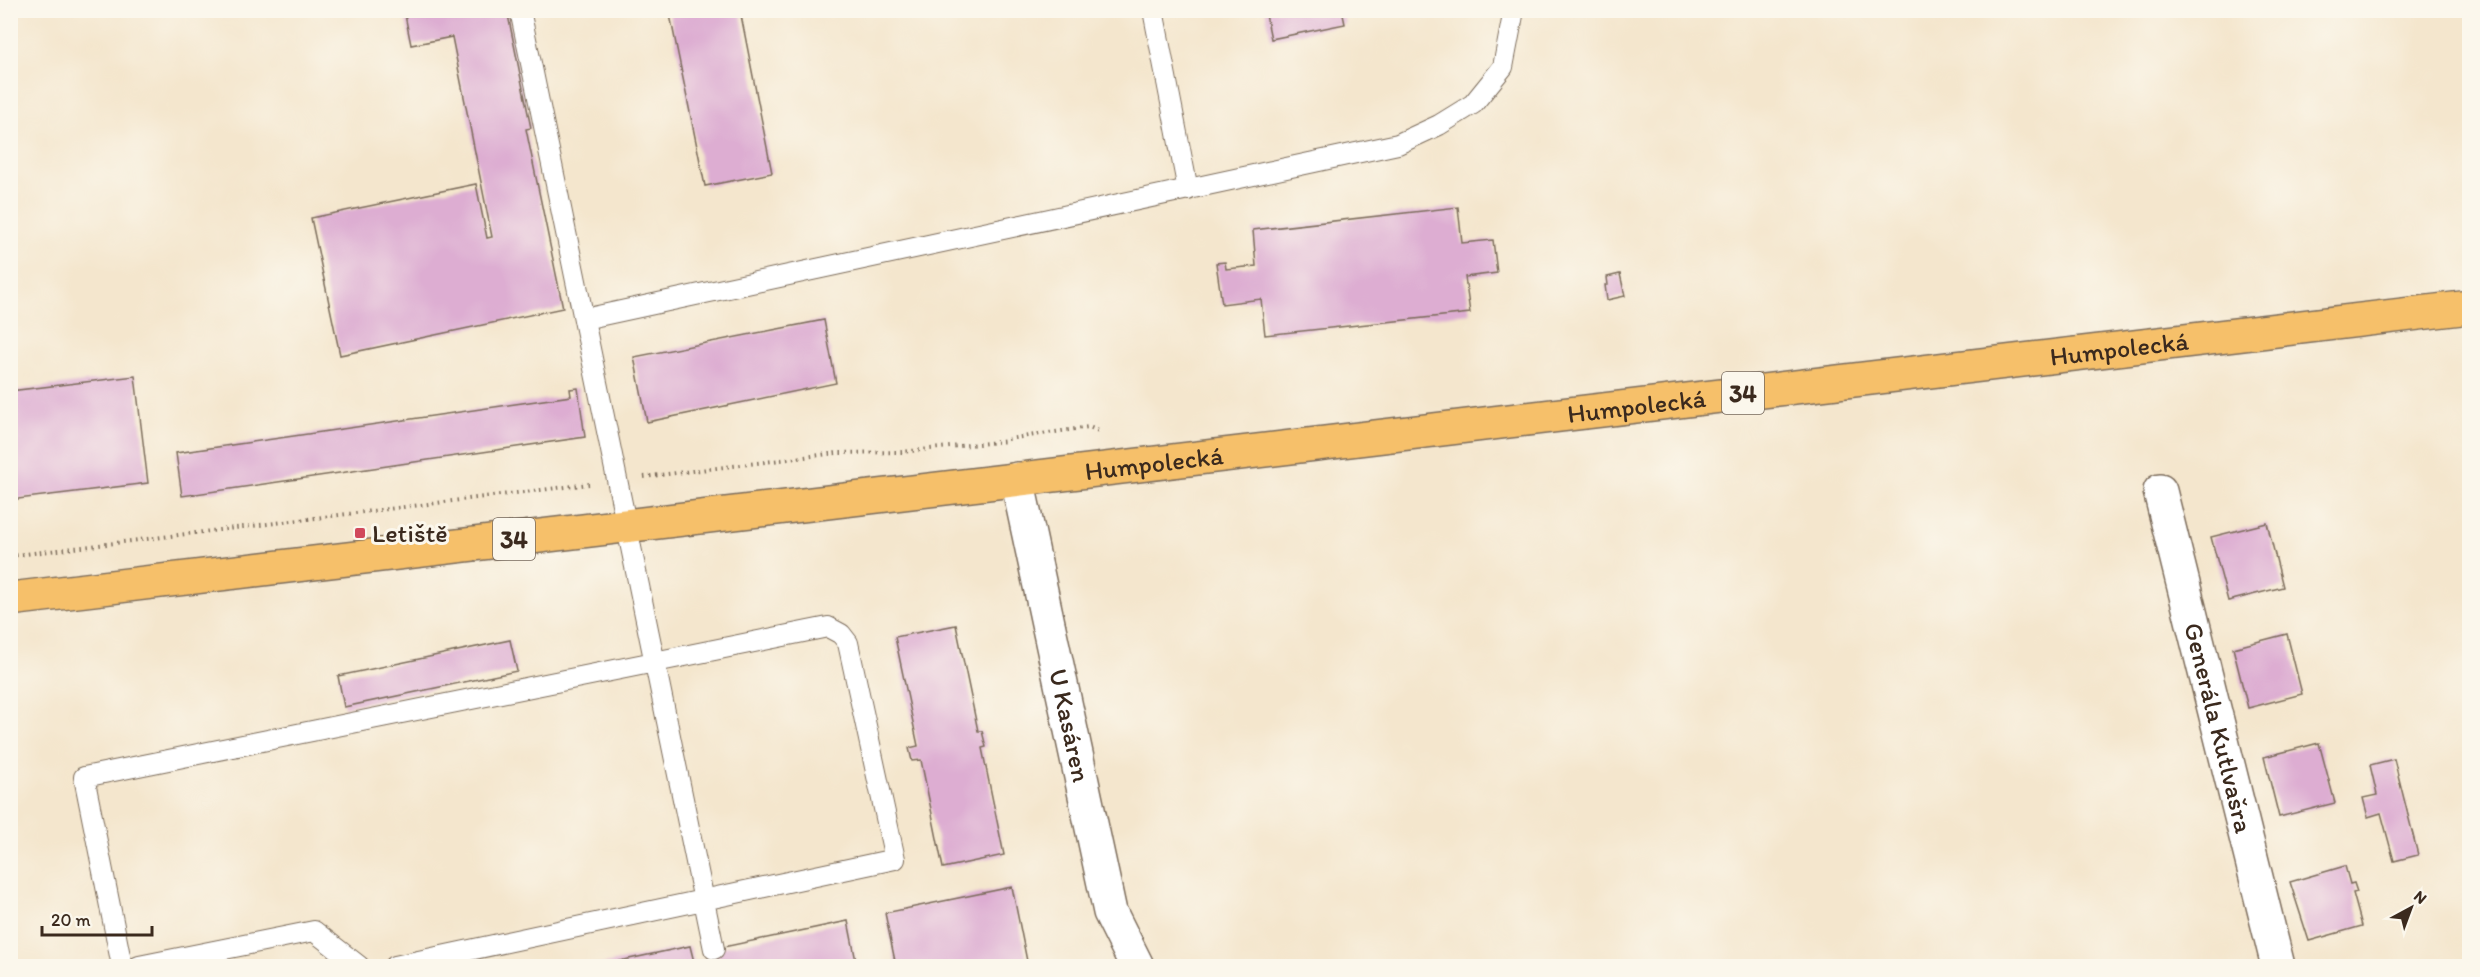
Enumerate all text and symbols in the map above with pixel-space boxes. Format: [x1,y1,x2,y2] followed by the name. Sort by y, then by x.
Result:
[2048,324,2191,373] street label: Humpolecká
[1722,372,1764,414] road number: 34
[1566,382,1708,430] street label: Humpolecká
[1083,439,1225,487] street label: Humpolecká
[372,517,448,549] place label: Letiště
[493,518,535,560] road number: 34
[353,526,367,540] marker: Letiště
[2177,619,2260,837] street label: Generála Kutlvašra
[1042,666,1098,785] street label: U Kasáren
[2381,878,2441,938] north arrow
[2410,886,2431,908] text: N
[42,899,152,937] scale bar
[51,909,91,931] text: 20 m

